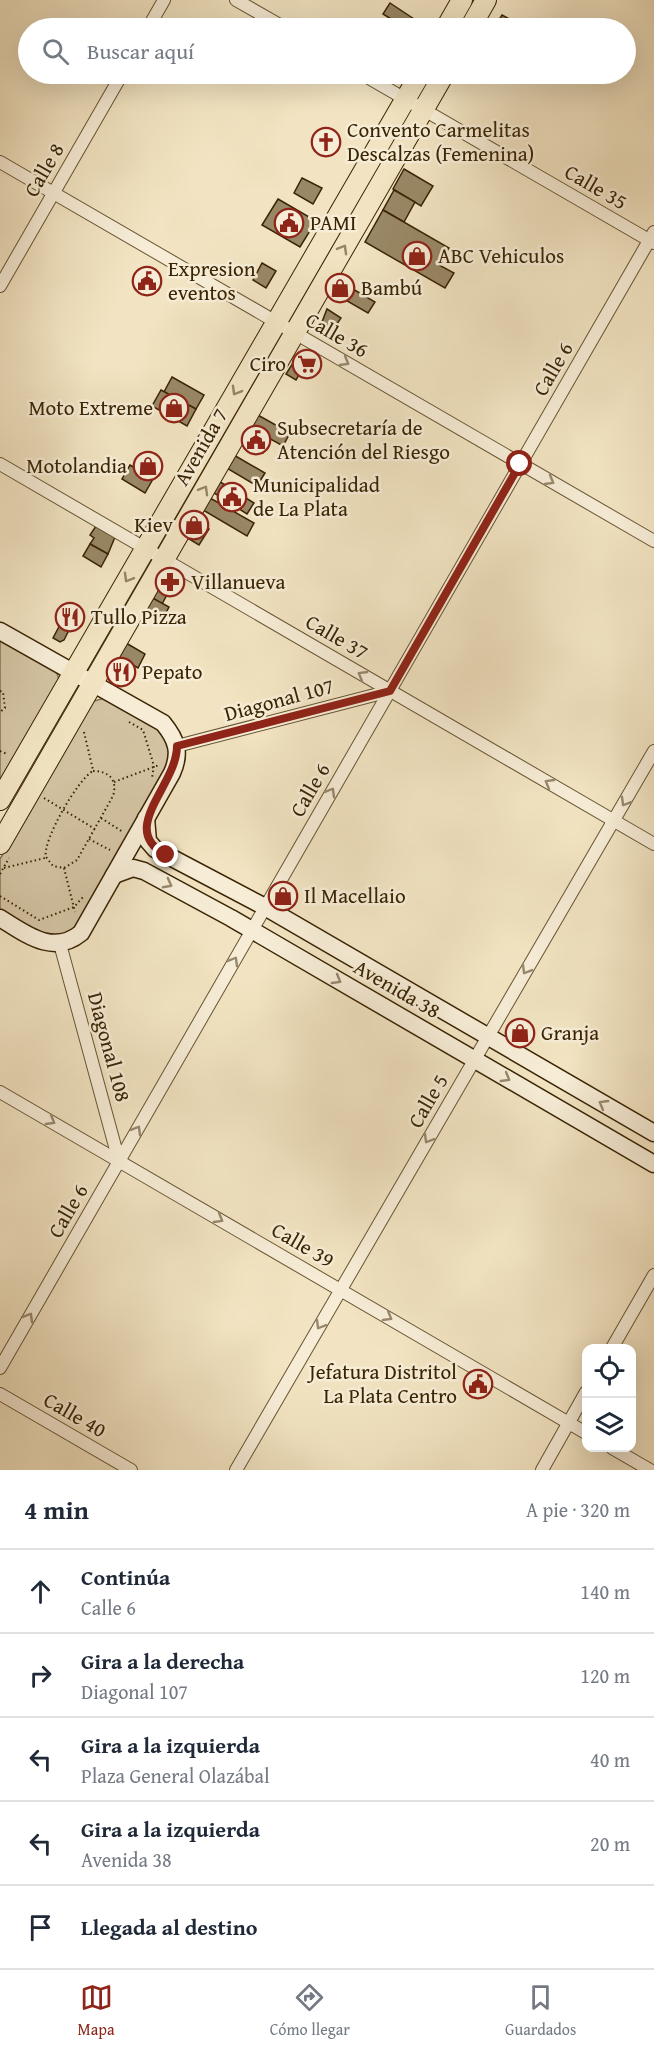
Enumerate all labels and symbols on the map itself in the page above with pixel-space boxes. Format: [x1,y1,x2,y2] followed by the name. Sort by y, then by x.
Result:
[347,114,534,169] place label: Convento Carmelitas Descalzas (Femenina)
[310,126,342,158] church icon: Convento Carmelitas Descalzas (Femenina)
[16,137,71,202] street label: Calle 8
[559,156,633,217] street label: Calle 35
[273,207,305,239] public building icon: PAMI
[310,207,356,238] place label: PAMI
[401,240,433,272] shop icon: ABC Vehiculos
[438,240,564,271] place label: ABC Vehiculos
[336,245,347,255] one-way arrow
[168,253,256,308] place label: Expresion eventos
[131,265,163,297] public building icon: Expresion eventos
[324,272,356,304] shop icon: Bambú
[361,272,423,303] place label: Bambú
[300,304,374,365] street label: Calle 36
[525,336,580,401] street label: Calle 6
[250,348,286,379] place label: Ciro
[291,348,323,380] supermarket icon: Ciro
[339,355,349,367] one-way arrow
[232,385,244,395] one-way arrow
[28,392,153,423] place label: Moto Extreme
[158,392,190,424] shop icon: Moto Extreme
[166,402,235,491] street label: Avenida 7
[277,412,450,467] place label: Subsecretaría de Atención del Riesgo
[240,424,272,456] public building icon: Subsecretaría de Atención del Riesgo
[26,450,127,481] place label: Motolandia
[132,450,164,482] shop icon: Motolandia
[506,450,532,476] route start
[253,469,381,524] place label: Municipalidad de La Plata
[544,474,554,485] one-way arrow
[216,481,248,513] public building icon: Municipalidad de La Plata
[196,486,208,496] one-way arrow
[134,509,174,540] place label: Kiev
[178,509,210,541] shop icon: Kiev
[154,566,186,598] pharmacy icon: Villanueva
[191,566,285,597] place label: Villanueva
[124,572,135,582] one-way arrow
[54,601,86,633] restaurant icon: Tullo Pizza
[91,601,187,632] place label: Tullo Pizza
[300,606,374,667] street label: Calle 37
[105,656,137,688] restaurant icon: Pepato
[142,656,203,687] place label: Pepato
[221,670,337,729] street label: Diagonal 107
[358,670,368,682] one-way arrow
[282,757,337,822] street label: Calle 6
[545,779,555,790] one-way arrow
[324,788,336,798] one-way arrow
[620,796,632,806] one-way arrow
[152,841,178,867] route end
[161,877,172,888] one-way arrow
[267,880,299,912] shop icon: Il Macellaio
[304,880,406,911] place label: Il Macellaio
[348,951,446,1026] street label: Avenida 38
[227,957,238,967] one-way arrow
[522,964,534,974] one-way arrow
[331,973,341,984] one-way arrow
[80,989,139,1105] street label: Diagonal 108
[504,1017,536,1049] shop icon: Granja
[541,1017,599,1048] place label: Granja
[400,1068,455,1133] street label: Calle 5
[500,1071,510,1082] one-way arrow
[599,1100,610,1111] one-way arrow
[44,1114,55,1125] one-way arrow
[130,1126,141,1136] one-way arrow
[424,1133,436,1143] one-way arrow
[40,1178,95,1243] street label: Calle 6
[213,1212,223,1223] one-way arrow
[266,1214,340,1275] street label: Calle 39
[382,1310,392,1321] one-way arrow
[22,1313,33,1323] one-way arrow
[315,1319,327,1329] one-way arrow
[306,1356,457,1411] place label: Jefatura Distritol La Plata Centro
[462,1368,494,1400] public building icon: Jefatura Distritol La Plata Centro
[38,1384,112,1445] street label: Calle 40

